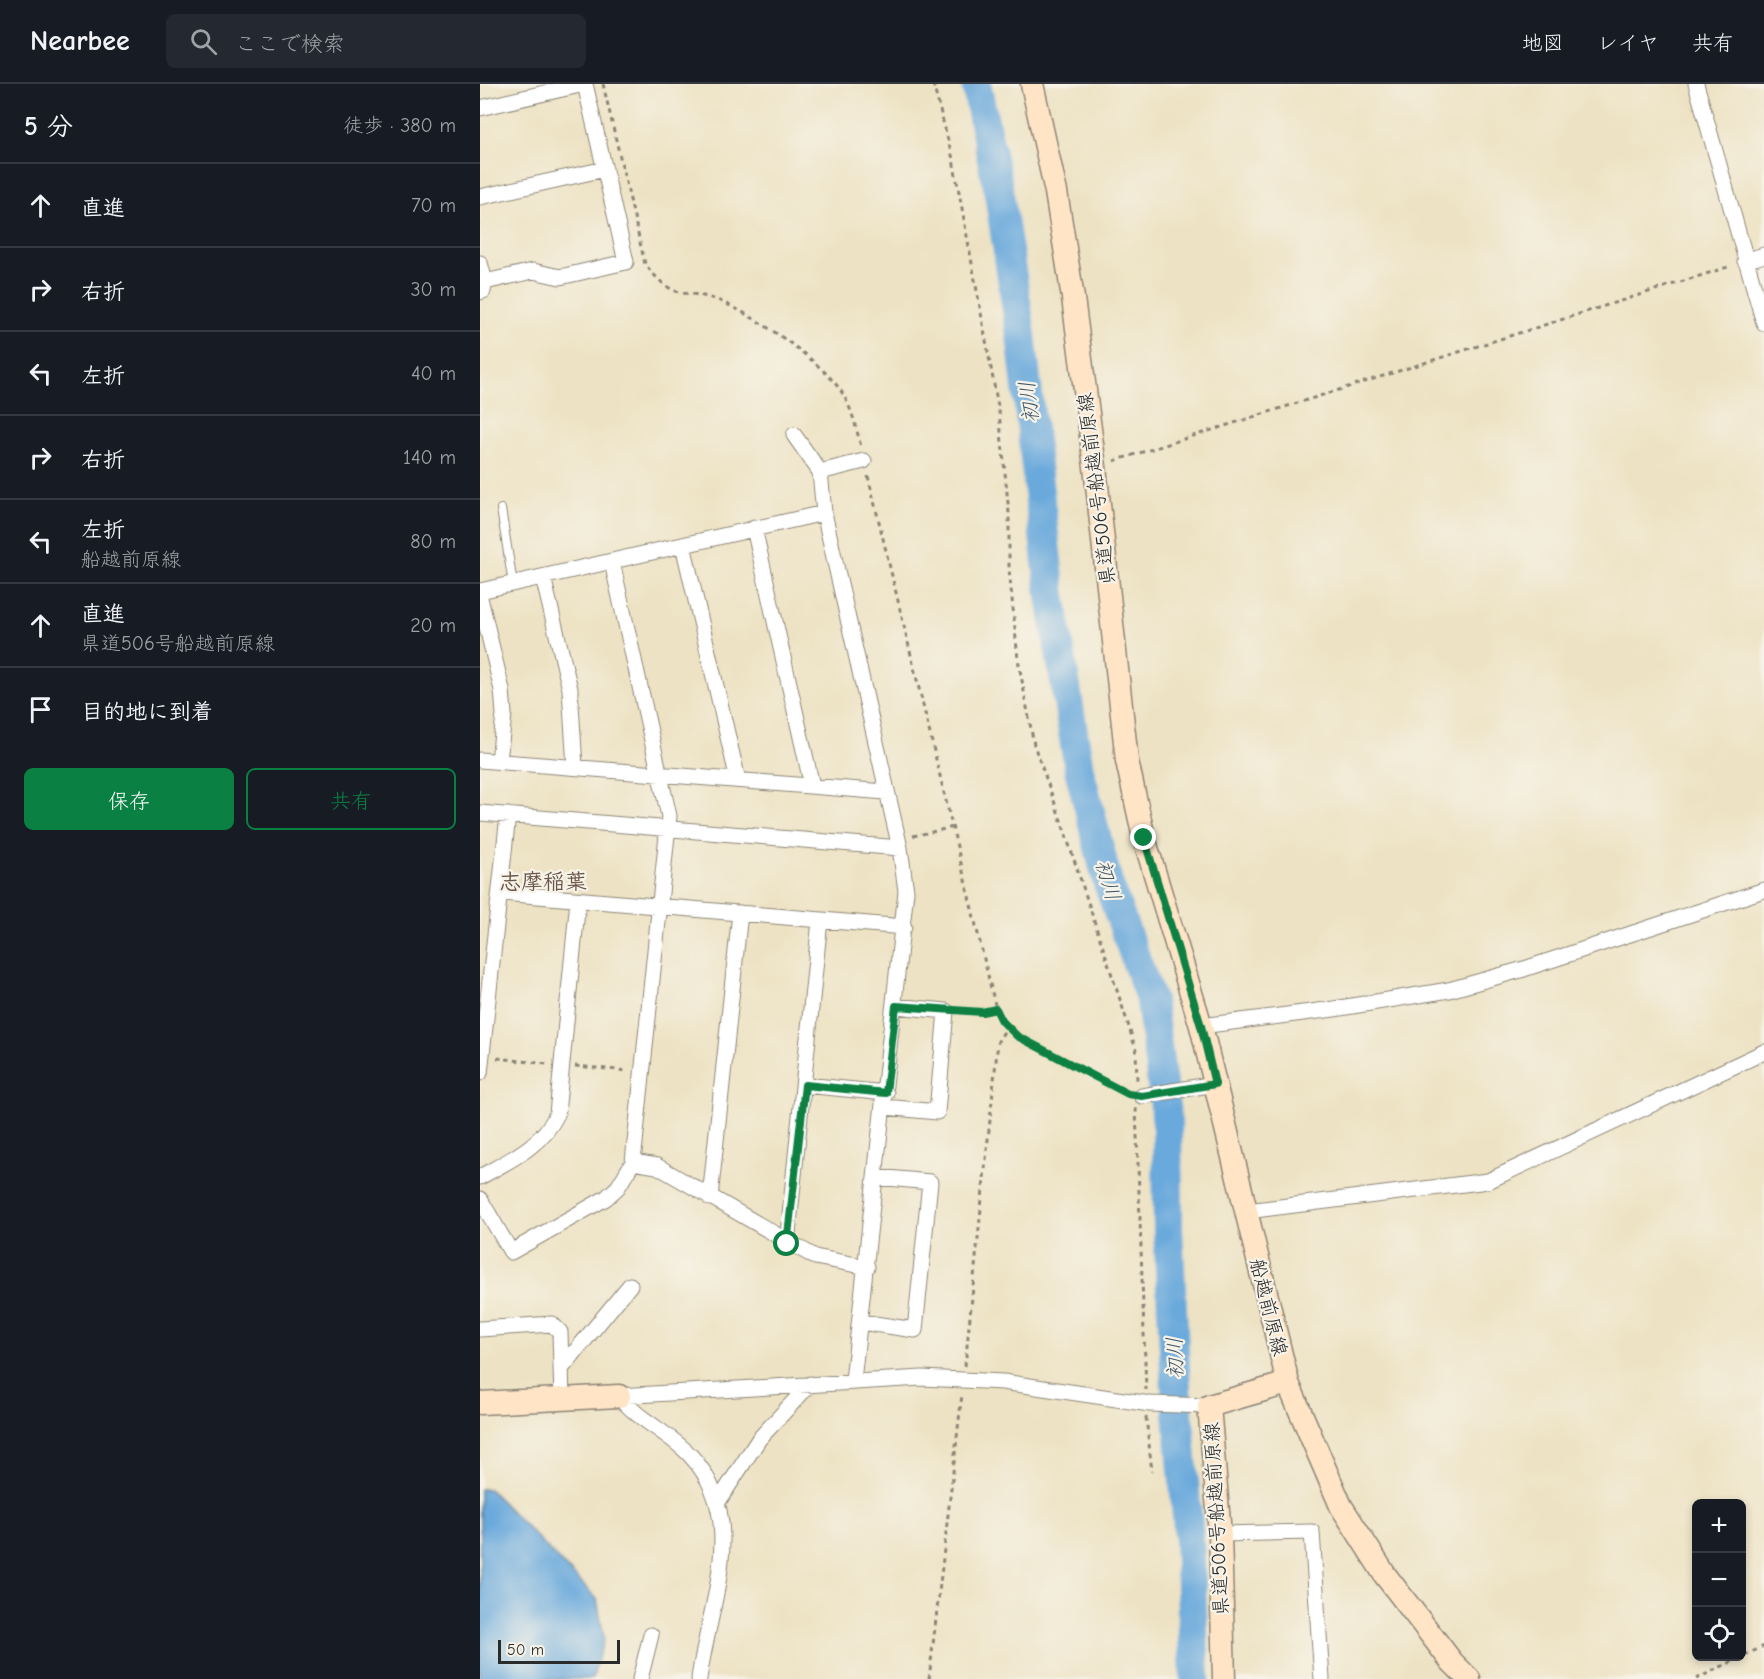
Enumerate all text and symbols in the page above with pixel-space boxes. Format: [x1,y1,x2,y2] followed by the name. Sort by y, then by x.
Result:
[166,14,586,68] search box
[30,25,130,57] text: Nearbee
[187,25,220,58] icon: search
[235,31,345,57] text: ここで検索
[1522,31,1564,55] text: 地図
[1597,31,1659,55] text: レイヤ
[1692,31,1734,55] text: 共有
[24,112,73,142] text: 5 分
[343,114,456,137] text: 徒歩 · 380 m
[24,189,57,222] icon: ahead
[411,194,456,217] text: 70 m
[81,195,125,221] text: 直進
[24,273,57,306] icon: right
[410,278,456,301] text: 30 m
[81,279,125,305] text: 右折
[24,357,57,390] icon: left
[411,362,456,385] text: 40 m
[81,363,125,389] text: 左折
[1015,380,1043,424] water label: 初川
[1073,391,1120,587] street label: 県道506号船越前原線
[24,441,57,474] icon: right
[403,446,456,469] text: 140 m
[81,447,125,473] text: 右折
[81,517,125,543] text: 左折
[24,525,57,558] icon: left
[410,530,456,553] text: 80 m
[81,548,181,571] text: 船越前原線
[81,601,125,627] text: 直進
[24,609,57,642] icon: ahead
[410,614,456,637] text: 20 m
[81,632,275,655] text: 県道506号船越前原線
[24,693,57,726] icon: arrive
[81,699,213,725] text: 目的地に到着
[24,768,234,830] button: 保存
[246,768,456,830] button: 共有
[1130,824,1156,850] route end
[1090,856,1126,904] water label: 初川
[499,869,587,895] district label: 志摩稲葉
[773,1230,799,1256] route start
[1245,1256,1292,1358] street label: 船越前原線
[1162,1337,1188,1379] water label: 初川
[1200,1422,1233,1616] street label: 県道506号船越前原線
[1692,1499,1746,1661] map controls
[1692,1499,1746,1553] button: +
[1692,1553,1746,1607] button: −
[1692,1607,1746,1661] button: locate
[498,1637,620,1664] scale bar
[507,1641,544,1659] text: 50 m

